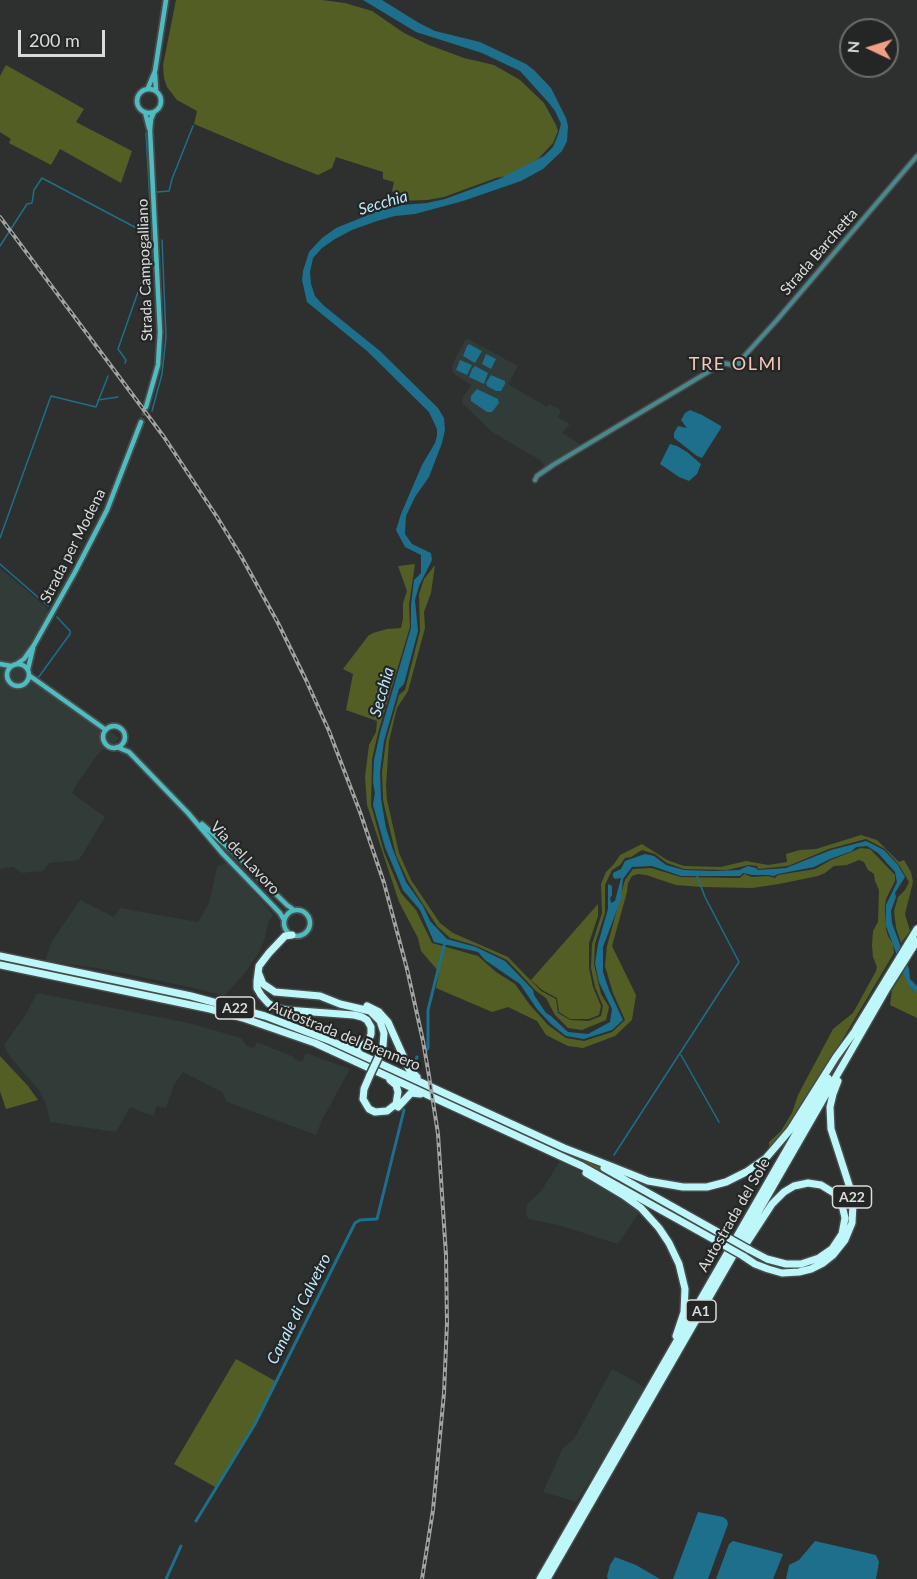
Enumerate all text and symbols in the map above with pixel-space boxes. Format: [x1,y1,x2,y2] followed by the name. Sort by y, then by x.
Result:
[21,18,108,56] scale bar
[839,18,899,78] north arrow
[29,29,80,51] text: 200 m
[843,40,862,54] text: N
[356,187,410,219] water label: Secchia
[134,198,156,342] street label: Strada Campogalliano
[776,205,862,299] street label: Strada Barchetta
[689,353,783,375] district label: TRE OLMI
[36,486,110,606] street label: Strada per Modena
[366,665,398,719] water label: Secchia
[207,818,283,898] street label: Via del Lavoro
[216,997,254,1019] road number: A22
[267,997,423,1075] street label: Autostrada del Brennero
[694,1155,774,1275] street label: Autostrada del Sole
[832,1186,872,1208] road number: A22
[263,1251,335,1367] water label: Canale di Calvetro
[686,1300,716,1322] road number: A1

